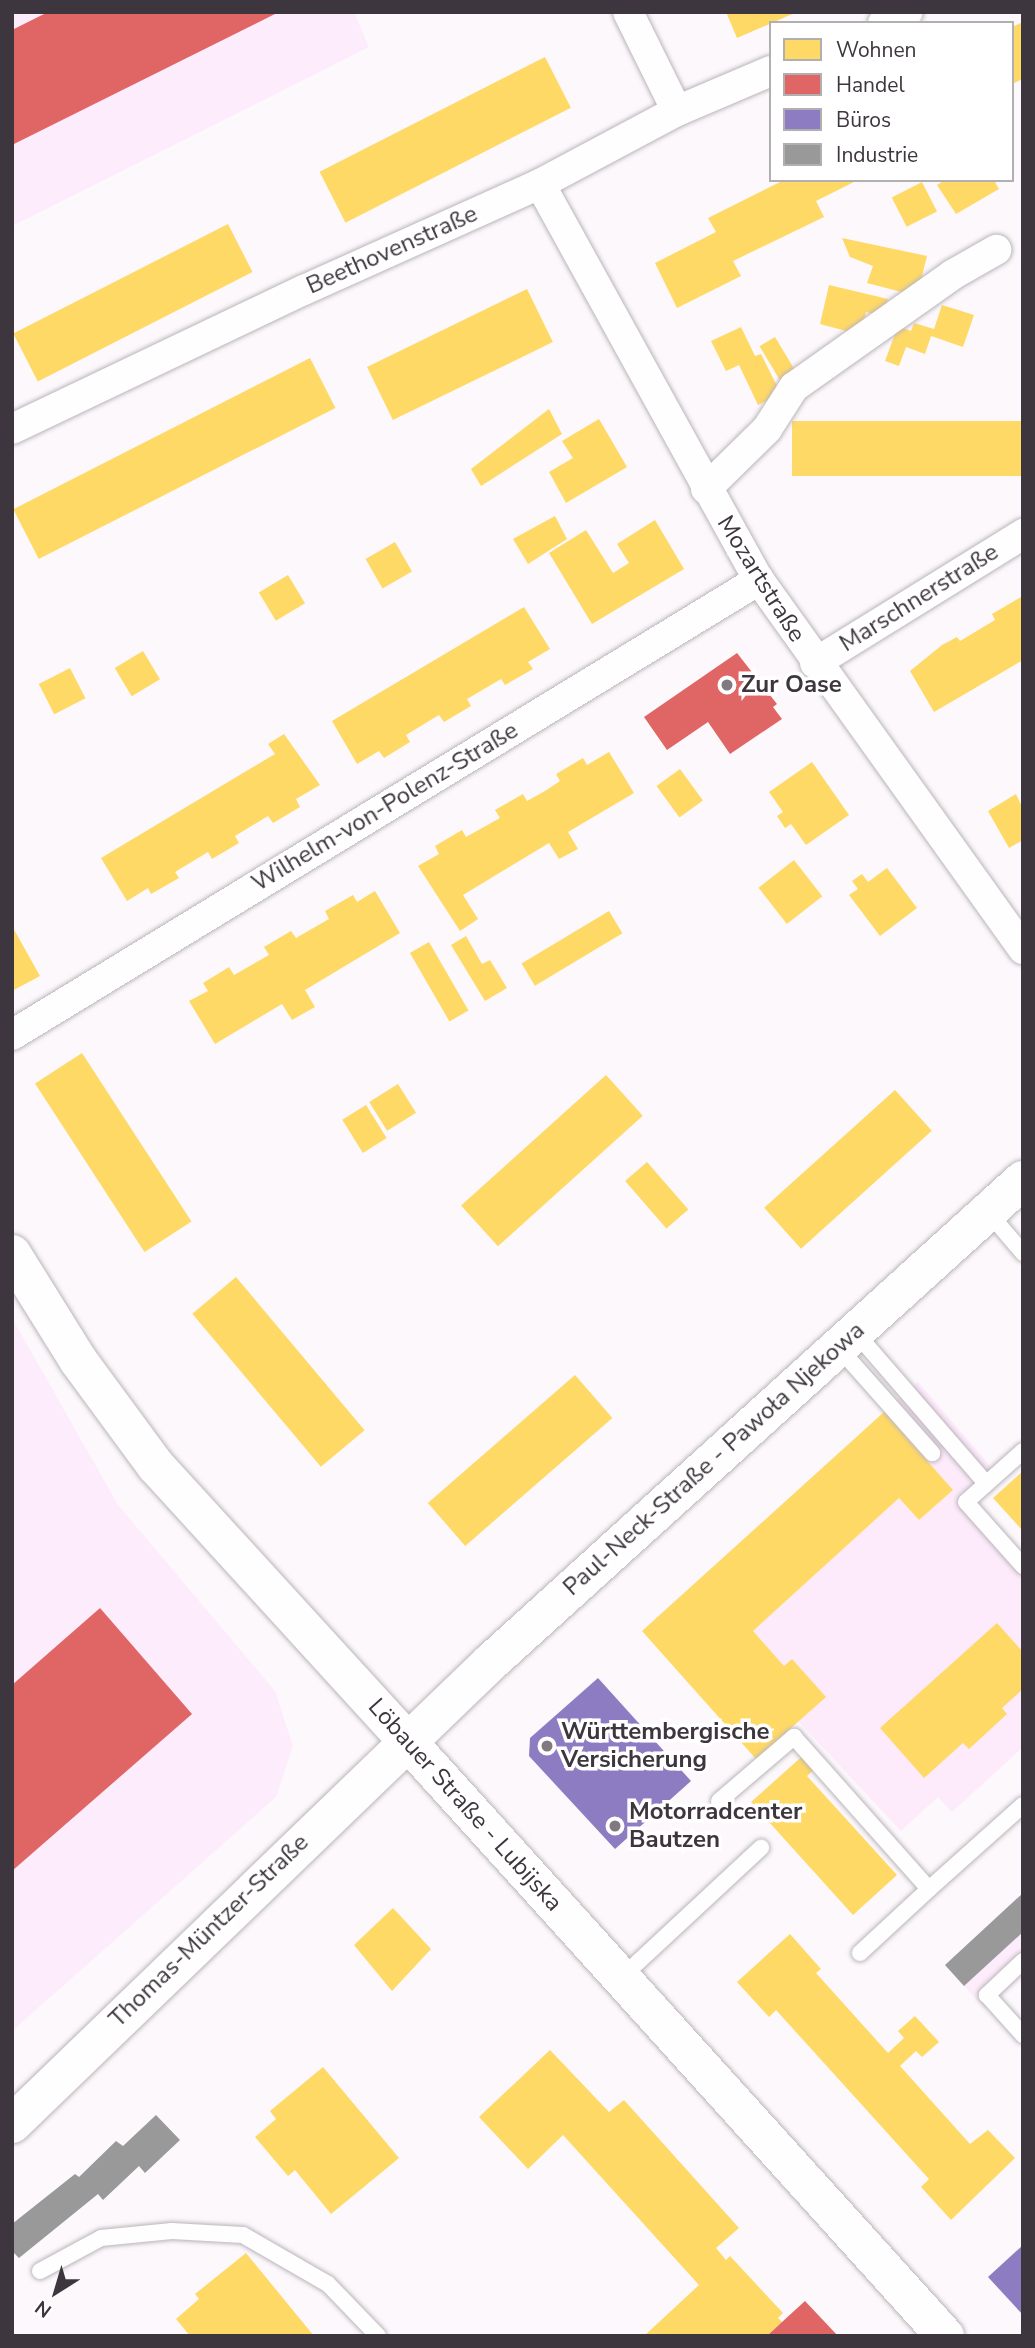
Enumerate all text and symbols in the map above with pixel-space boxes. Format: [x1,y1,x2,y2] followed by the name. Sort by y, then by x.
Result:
[769,21,1014,182] legend
[836,36,917,64] text: Wohnen
[836,71,905,99] text: Handel
[836,106,891,134] text: Büros
[836,141,918,169] text: Industrie
[302,199,482,301] street label: Beethovenstraße
[711,510,811,648] street label: Mozartstraße
[834,538,1004,658] street label: Marschnerstraße
[741,671,842,699] place label: Zur Oase
[719,677,735,693] marker: Zur Oase
[247,716,523,898] street label: Wilhelm-von-Polenz-Straße
[558,1316,870,1602] street label: Paul-Neck-Straße - Pawoła Njekowa
[362,1693,568,1917] street label: Löbauer Straße - Lubijska
[561,1718,770,1774] place label: Württembergische Versicherung
[539,1738,555,1754] marker: Württembergische Versicherung
[629,1798,802,1854] place label: Motorradcenter Bautzen
[607,1818,623,1834] marker: Motorradcenter Bautzen
[103,1828,315,2034] street label: Thomas-Müntzer-Straße
[21,2257,91,2327] north arrow
[30,2294,57,2323] text: N

